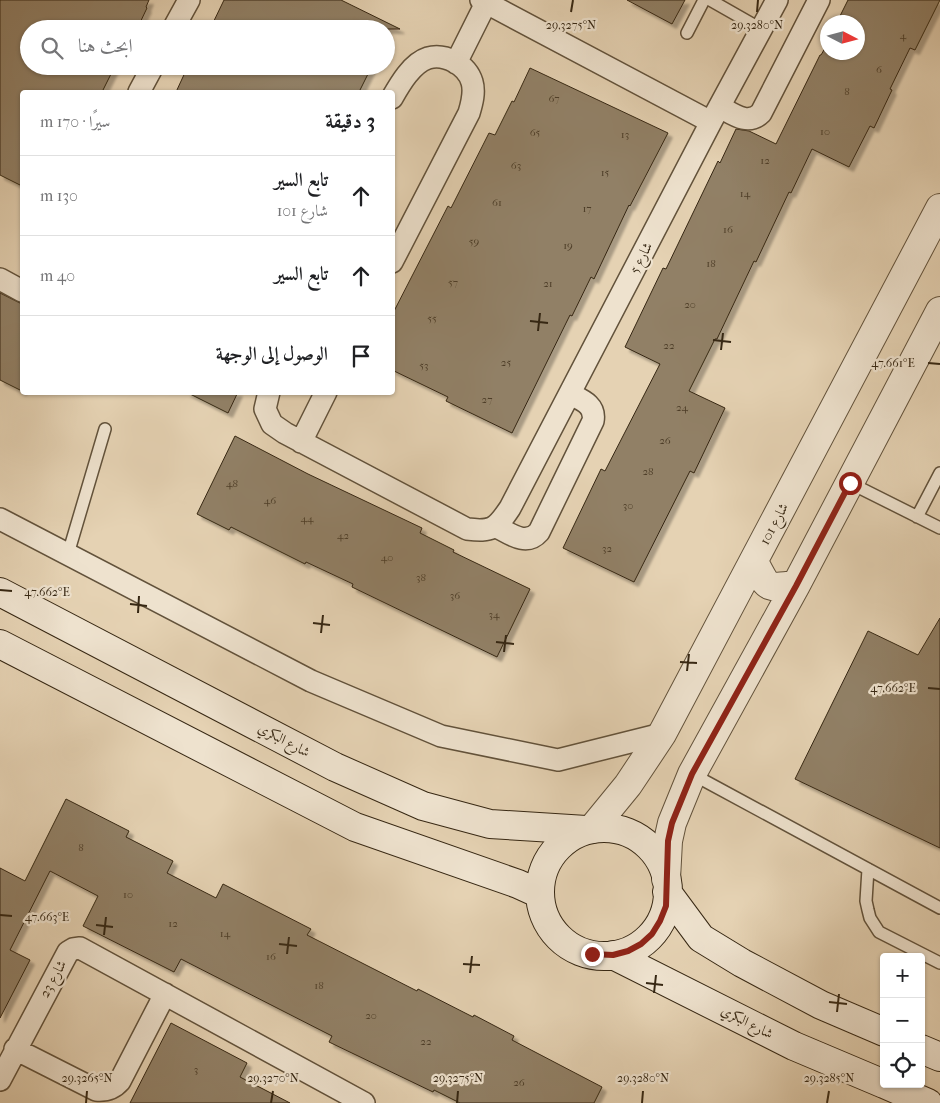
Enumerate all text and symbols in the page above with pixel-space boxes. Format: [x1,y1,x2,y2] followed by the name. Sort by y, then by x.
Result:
[820,15,865,60] north arrow
[546,18,596,32] text: 29.3275°N
[731,18,783,32] text: 29.3280°N
[20,20,395,75] search box
[900,29,907,42] house number: 4
[38,34,66,62] icon: search
[78,35,133,57] text: ابحث هنا
[876,63,882,76] house number: 6
[844,85,850,98] house number: 8
[548,92,560,105] house number: 67
[325,109,375,133] text: 3 دقيقة
[40,112,110,131] text: سيرًا · 170 m
[820,125,830,138] house number: 10
[530,126,541,139] house number: 65
[621,128,629,141] house number: 13
[760,154,770,167] house number: 12
[511,159,521,172] house number: 63
[601,166,610,179] house number: 15
[274,169,328,191] text: تابع السير
[347,182,375,210] icon: ahead
[40,186,78,205] text: 130 m
[740,187,751,200] house number: 14
[492,196,502,209] house number: 61
[277,201,328,220] text: شارع 101
[582,202,592,215] house number: 17
[723,223,733,236] house number: 16
[469,235,479,248] house number: 59
[563,239,573,252] house number: 19
[626,239,659,278] street label: شارع 5
[706,257,716,270] house number: 18
[347,262,375,290] icon: ahead
[274,263,328,285] text: تابع السير
[40,266,75,285] text: 40 m
[448,276,458,289] house number: 57
[543,277,553,290] house number: 21
[684,298,696,311] house number: 20
[427,312,437,325] house number: 55
[663,339,675,352] house number: 22
[347,342,375,370] icon: arrive
[216,343,328,365] text: الوصول إلى الوجهة
[501,356,511,369] house number: 25
[871,356,915,370] text: 47.661°E
[419,359,429,372] house number: 53
[482,393,492,406] house number: 27
[676,401,689,414] house number: 24
[659,434,671,447] house number: 26
[642,465,654,478] house number: 28
[839,472,862,495] route start
[226,477,238,490] house number: 48
[264,494,276,507] house number: 46
[623,499,633,512] house number: 30
[756,500,795,549] street label: شارع 101
[300,512,314,525] house number: 44
[337,529,349,542] house number: 42
[602,542,612,555] house number: 32
[381,551,393,564] house number: 40
[416,571,426,584] house number: 38
[24,585,70,599] text: 47.662°E
[450,589,460,602] house number: 36
[488,608,500,621] house number: 34
[870,681,916,695] text: 47.662°E
[254,719,313,763] street label: شارع البكري
[78,841,84,854] house number: 8
[123,888,133,901] house number: 10
[25,910,69,924] text: 47.663°E
[168,917,178,930] house number: 12
[220,927,231,940] house number: 14
[581,943,604,966] route end
[266,950,276,963] house number: 16
[880,953,925,1088] map controls
[880,953,925,998] button: +
[36,957,73,1002] street label: شارع 23
[314,979,324,992] house number: 18
[880,998,925,1043] button: −
[717,1002,776,1045] street label: شارع البكري
[365,1009,377,1022] house number: 20
[420,1035,432,1048] house number: 22
[880,1043,925,1088] button: locate
[194,1063,198,1076] house number: 3
[61,1071,113,1085] text: 29.3265°N
[247,1071,299,1085] text: 29.3270°N
[433,1071,483,1085] text: 29.3275°N
[617,1071,669,1085] text: 29.3280°N
[804,1071,854,1085] text: 29.3285°N
[513,1076,525,1089] house number: 26

